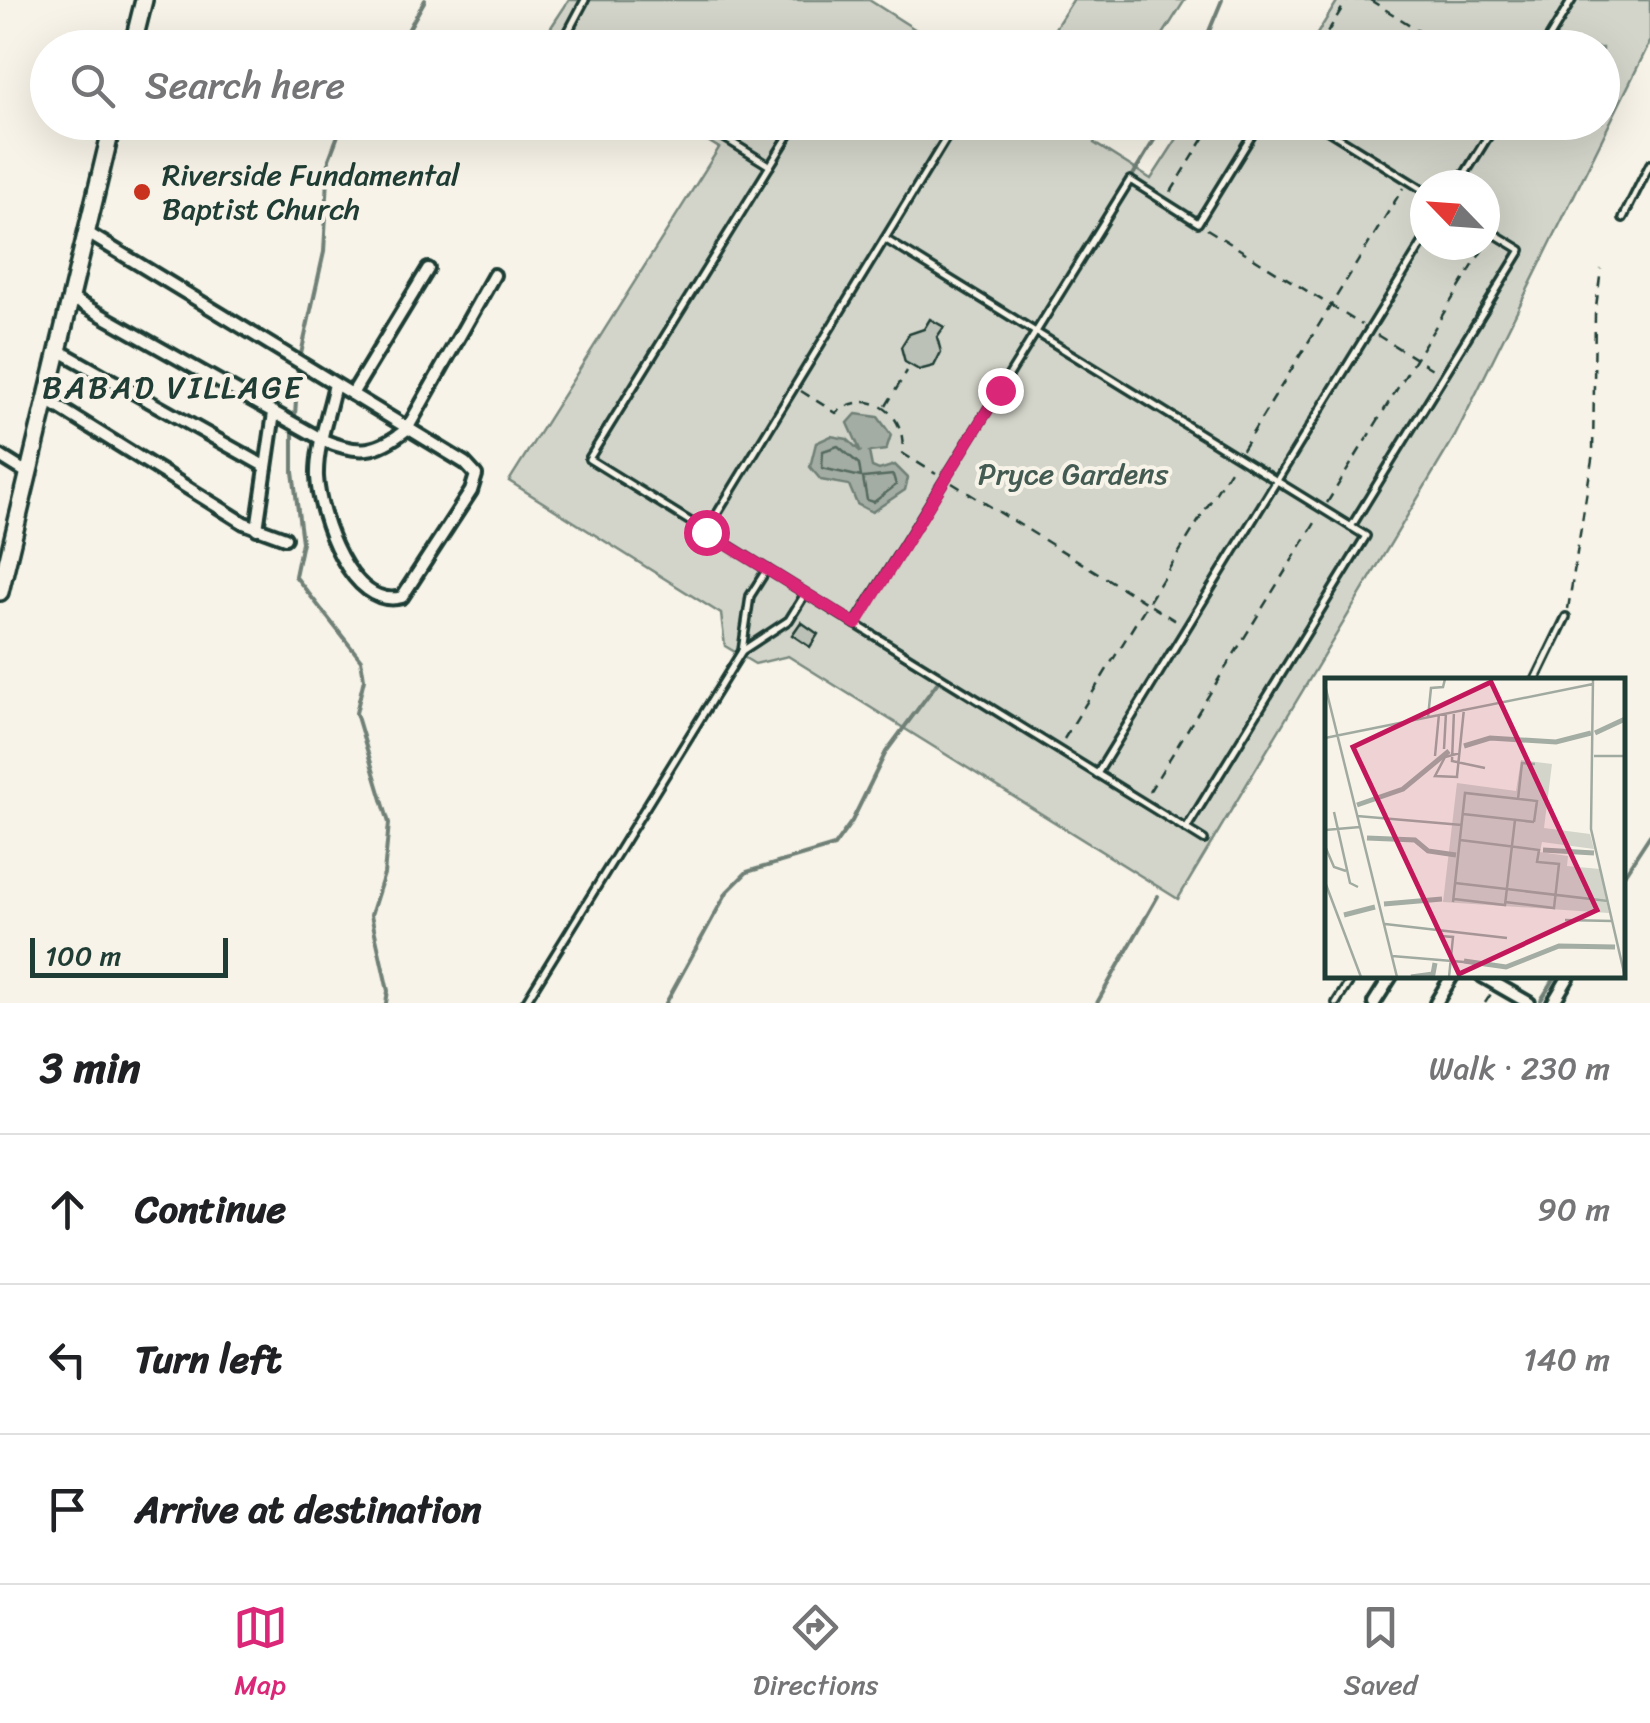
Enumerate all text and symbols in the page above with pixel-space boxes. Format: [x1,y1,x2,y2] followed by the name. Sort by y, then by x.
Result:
[30,30,1620,140] search box
[145,52,345,119] text: Search here
[65,58,120,113] icon: search
[162,148,461,236] place label: Riverside Fundamental Baptist Church
[1410,170,1500,260] north arrow
[131,181,153,203] marker: Riverside Fundamental Baptist Church
[42,359,304,416] district label: BABAD VILLAGE
[978,368,1024,414] route end
[978,447,1169,501] park label: Pryce Gardens
[684,510,730,556] route start
[1325,678,1625,978] inset map
[45,931,121,980] text: 100 m
[30,933,228,978] scale bar
[40,1031,140,1105] text: 3 min
[1429,1040,1610,1097] text: Walk · 230 m
[135,1176,286,1243] text: Continue
[1537,1181,1610,1238] text: 90 m
[40,1182,95,1237] icon: ahead
[135,1326,281,1393] text: Turn left
[1523,1331,1610,1388] text: 140 m
[40,1332,95,1387] icon: left
[135,1476,482,1543] text: Arrive at destination
[40,1482,95,1537] icon: arrive
[233,1600,288,1709] tab: Map
[753,1600,878,1709] tab: Directions
[1344,1600,1417,1709] tab: Saved

